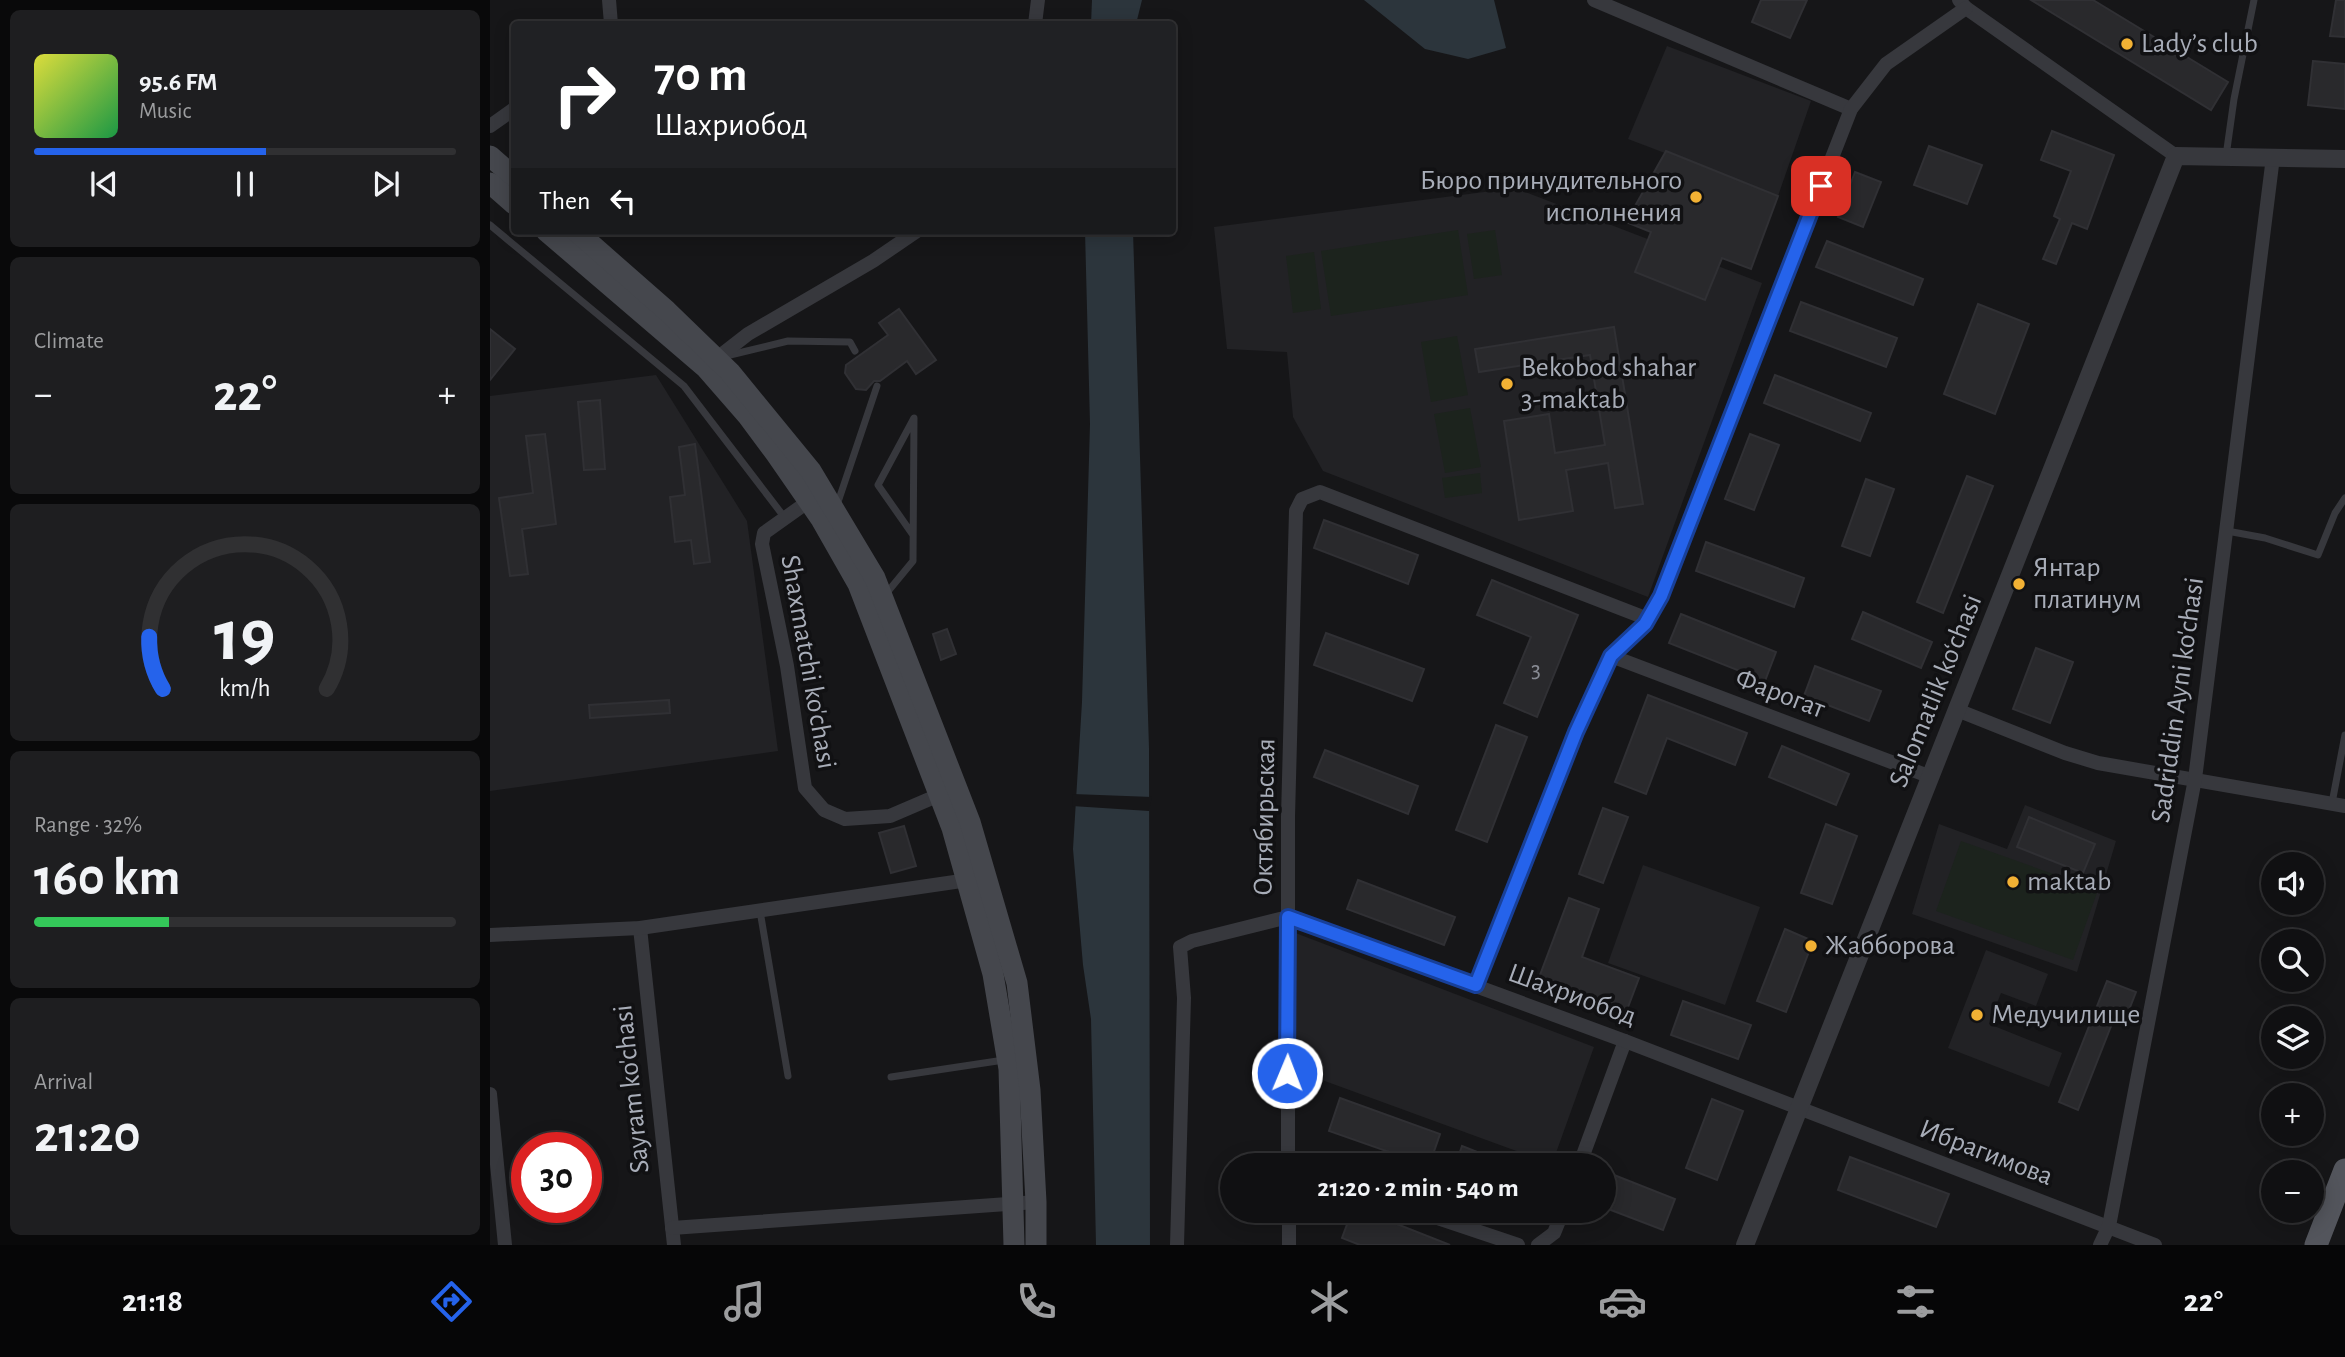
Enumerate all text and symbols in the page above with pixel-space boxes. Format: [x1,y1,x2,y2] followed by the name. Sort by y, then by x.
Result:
[2141,30,2258,58] place label: Lady’s club
[2119,36,2135,52] marker: Lady’s club
[539,49,630,140] icon: right
[654,51,748,100] text: 70 m
[139,69,218,95] text: 95.6 FM
[139,100,191,123] text: Music
[654,109,808,141] text: Шахриобод
[1791,156,1851,216] pin
[85,165,123,203] icon: previous
[226,165,264,203] icon: pause
[367,165,405,203] icon: next
[1420,167,1682,227] place label: Бюро принудительного исполнения
[1802,167,1840,205] icon: arrive
[604,182,642,220] icon: left
[539,188,590,214] text: Then
[1688,189,1704,205] marker: Бюро принудительного исполнения
[34,330,104,353] text: Climate
[1521,354,1696,414] place label: Bekobod shahar 3-maktab
[213,368,277,420] text: 22°
[34,376,52,414] text: −
[438,376,456,414] text: +
[1499,376,1515,392] marker: Bekobod shahar 3-maktab
[775,553,841,771] street label: Shaxmatchi ko'chasi
[2033,554,2142,614] place label: Янтар платинум
[2147,575,2209,825] street label: Sadriddin Ayni ko'chasi
[2011,576,2027,592] marker: Янтар платинум
[1885,591,1987,791] street label: Salomatlik ko‘chasi
[214,601,276,674] text: 19
[1531,658,1541,682] house number: 3
[1731,664,1829,724] street label: Фарогат
[219,675,271,700] text: km/h
[1250,738,1280,896] street label: Октябирьская
[34,814,142,837] text: Range · 32%
[34,852,180,904] text: 160 km
[2261,852,2324,1223] map controls
[2261,852,2324,915] button: sound
[2027,868,2111,896] place label: maktab
[2005,874,2021,890] marker: maktab
[2261,929,2324,992] button: search
[1825,932,1955,960] place label: Жабборова
[1803,938,1819,954] marker: Жабборова
[1504,959,1640,1031] street label: Шахриобод
[1991,1001,2140,1029] place label: Медучилище
[609,1003,655,1175] street label: Sayram ko'chasi
[2261,1006,2324,1069] button: layers
[1969,1007,1985,1023] marker: Медучилище
[1250,1036,1324,1110] position arrow
[34,1071,93,1094] text: Arrival
[2261,1083,2324,1146] button: +
[34,1109,141,1161] text: 21:20
[1915,1115,2057,1191] street label: Ибрагимова
[511,1132,602,1223] speed limit sign: 30
[2261,1160,2324,1223] button: −
[1317,1175,1519,1201] text: 21:20 · 2 min · 540 m
[427,1277,476,1326] icon: directions
[720,1277,769,1326] icon: music
[1012,1277,1061,1326] icon: phone
[1305,1277,1354,1326] icon: climate
[1598,1277,1647,1326] icon: car
[1891,1277,1940,1326] icon: filters
[122,1285,183,1317] text: 21:18
[2184,1285,2223,1317] text: 22°

